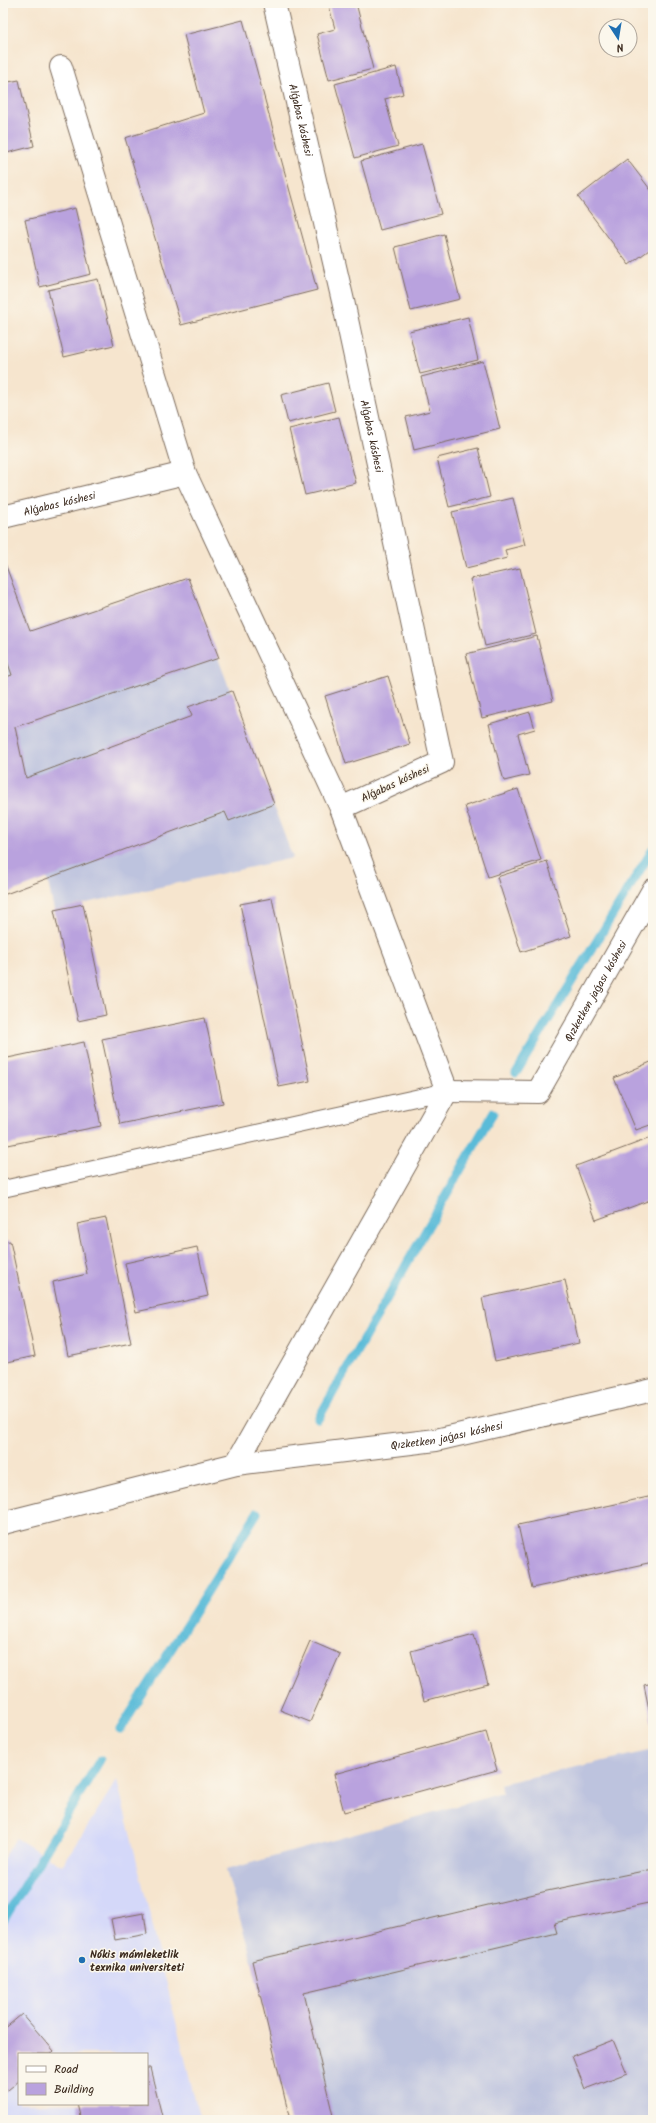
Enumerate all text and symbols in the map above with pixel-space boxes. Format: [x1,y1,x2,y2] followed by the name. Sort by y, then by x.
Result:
[598,18,638,58] north arrow
[615,37,625,56] text: N
[283,82,317,158] street label: Alǵabas kóshesi
[354,398,388,475] street label: Alǵabas kóshesi
[22,487,98,522] street label: Alǵabas kóshesi
[358,760,433,808] street label: Alǵabas kóshesi
[560,937,632,1046] street label: Qızketken jaǵası kóshesi
[390,1417,505,1455] street label: Qızketken jaǵası kóshesi
[90,1946,185,1977] place label: Nókis mámleketlik texnika universiteti
[77,1955,87,1965] marker: Nókis mámleketlik texnika universiteti
[18,2053,148,2105] legend
[54,2060,79,2079] text: Road
[54,2080,94,2099] text: Building

